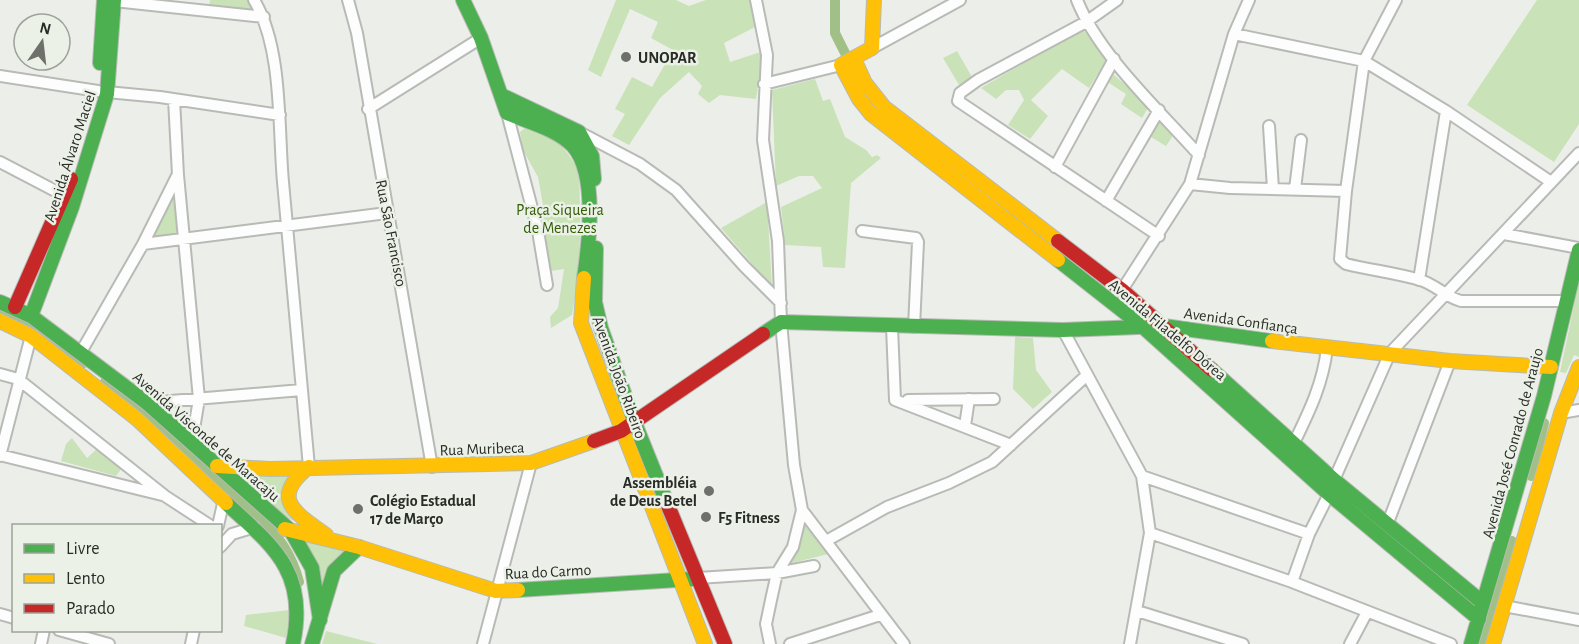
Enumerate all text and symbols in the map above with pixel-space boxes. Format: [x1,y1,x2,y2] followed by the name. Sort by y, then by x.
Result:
[12,12,72,72] north arrow
[38,19,53,38] text: N
[619,50,633,64] marker: UNOPAR
[638,50,697,66] place label: UNOPAR
[39,88,99,224] street label: Avenida Álvaro Maciel
[373,178,409,288] street label: Rua São Francisco
[516,202,604,236] park label: Praça Siqueira de Menezes
[1105,276,1229,383] street label: Avenida Filadelfo Dórea
[1183,305,1299,337] street label: Avenida Confiança
[589,314,649,441] street label: Avenida João Ribeiro
[1480,346,1547,541] street label: Avenida José Conrado de Araujo
[129,369,283,505] street label: Avenida Visconde de Maracaju
[439,440,525,458] street label: Rua Muribeca
[610,475,697,509] place label: Assembléia de Deus Betel
[702,484,716,498] marker: Assembléia de Deus Betel
[370,493,476,527] place label: Colégio Estadual 17 de Março
[351,502,365,516] marker: Colégio Estadual 17 de Março
[699,510,713,524] marker: F5 Fitness
[718,510,780,526] place label: F5 Fitness
[12,524,222,632] legend
[66,540,100,558] text: Livre
[504,562,592,582] street label: Rua do Carmo
[66,570,105,588] text: Lento
[66,600,115,618] text: Parado

